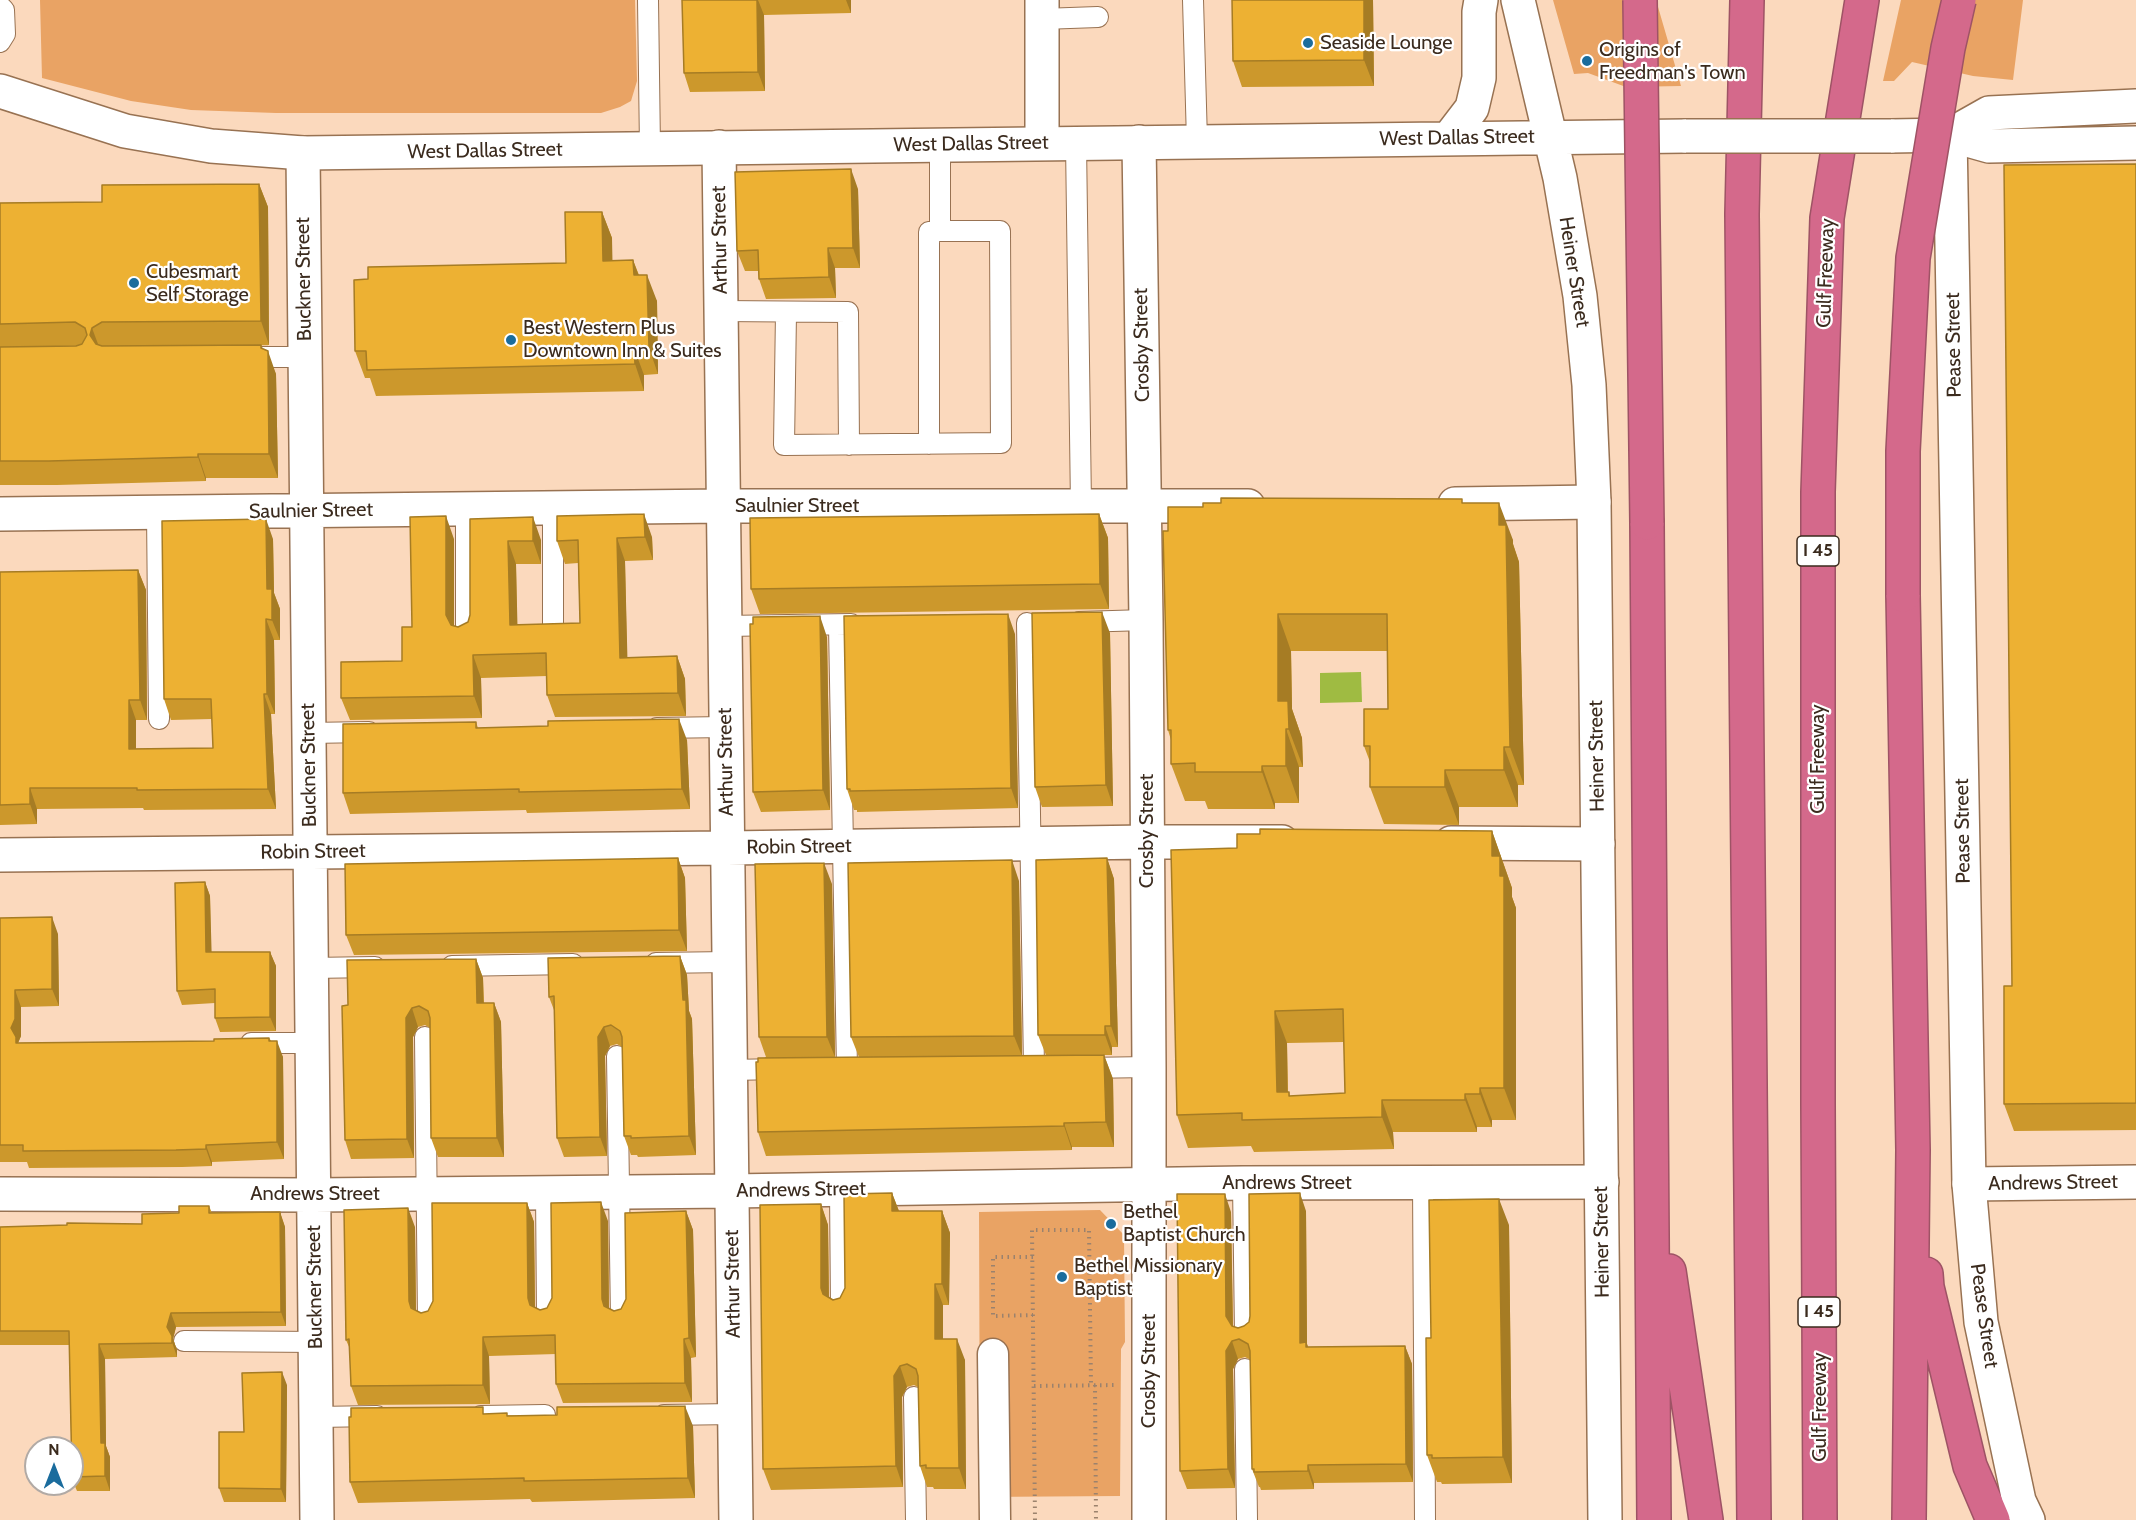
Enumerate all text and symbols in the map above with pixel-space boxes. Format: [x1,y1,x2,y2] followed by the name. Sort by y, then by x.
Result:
[1320,31,1453,55] place label: Seaside Lounge
[1301,36,1315,50] marker: Seaside Lounge
[1599,38,1746,85] place label: Origins of Freedman's Town
[1580,54,1594,68] marker: Origins of Freedman's Town
[1379,125,1535,151] street label: West Dallas Street
[893,131,1049,157] street label: West Dallas Street
[407,138,563,164] street label: West Dallas Street
[707,185,733,295] street label: Arthur Street
[1553,215,1595,329] street label: Heiner Street
[291,217,317,341] street label: Buckner Street
[1812,218,1840,328] street label: Gulf Freeway
[146,260,249,307] place label: Cubesmart Self Storage
[127,276,141,290] marker: Cubesmart Self Storage
[1129,288,1155,402] street label: Crosby Street
[1941,292,1967,398] street label: Pease Street
[523,316,722,363] place label: Best Western Plus Downtown Inn & Suites
[504,333,518,347] marker: Best Western Plus Downtown Inn & Suites
[735,494,859,518] street label: Saulnier Street
[249,498,373,524] street label: Saulnier Street
[1797,536,1839,566] road number: I 45
[1584,700,1610,812] street label: Heiner Street
[296,703,322,827] street label: Buckner Street
[1806,704,1830,814] street label: Gulf Freeway
[713,707,739,817] street label: Arthur Street
[1135,774,1159,888] street label: Crosby Street
[1950,778,1976,884] street label: Pease Street
[746,834,852,860] street label: Robin Street
[260,839,366,865] street label: Robin Street
[1988,1170,2118,1196] street label: Andrews Street
[1222,1171,1352,1195] street label: Andrews Street
[736,1177,866,1203] street label: Andrews Street
[250,1182,380,1206] street label: Andrews Street
[1589,1186,1615,1298] street label: Heiner Street
[1123,1200,1246,1247] place label: Bethel Baptist Church
[1104,1217,1118,1231] marker: Bethel Baptist Church
[302,1225,328,1349] street label: Buckner Street
[720,1229,746,1339] street label: Arthur Street
[1074,1254,1222,1301] place label: Bethel Missionary Baptist
[1965,1262,2003,1370] street label: Pease Street
[1055,1270,1069,1284] marker: Bethel Missionary Baptist
[1798,1297,1840,1327] road number: I 45
[1137,1314,1161,1428] street label: Crosby Street
[1808,1352,1832,1462] street label: Gulf Freeway
[24,1436,84,1496] north arrow
[48,1440,60,1459] text: N

